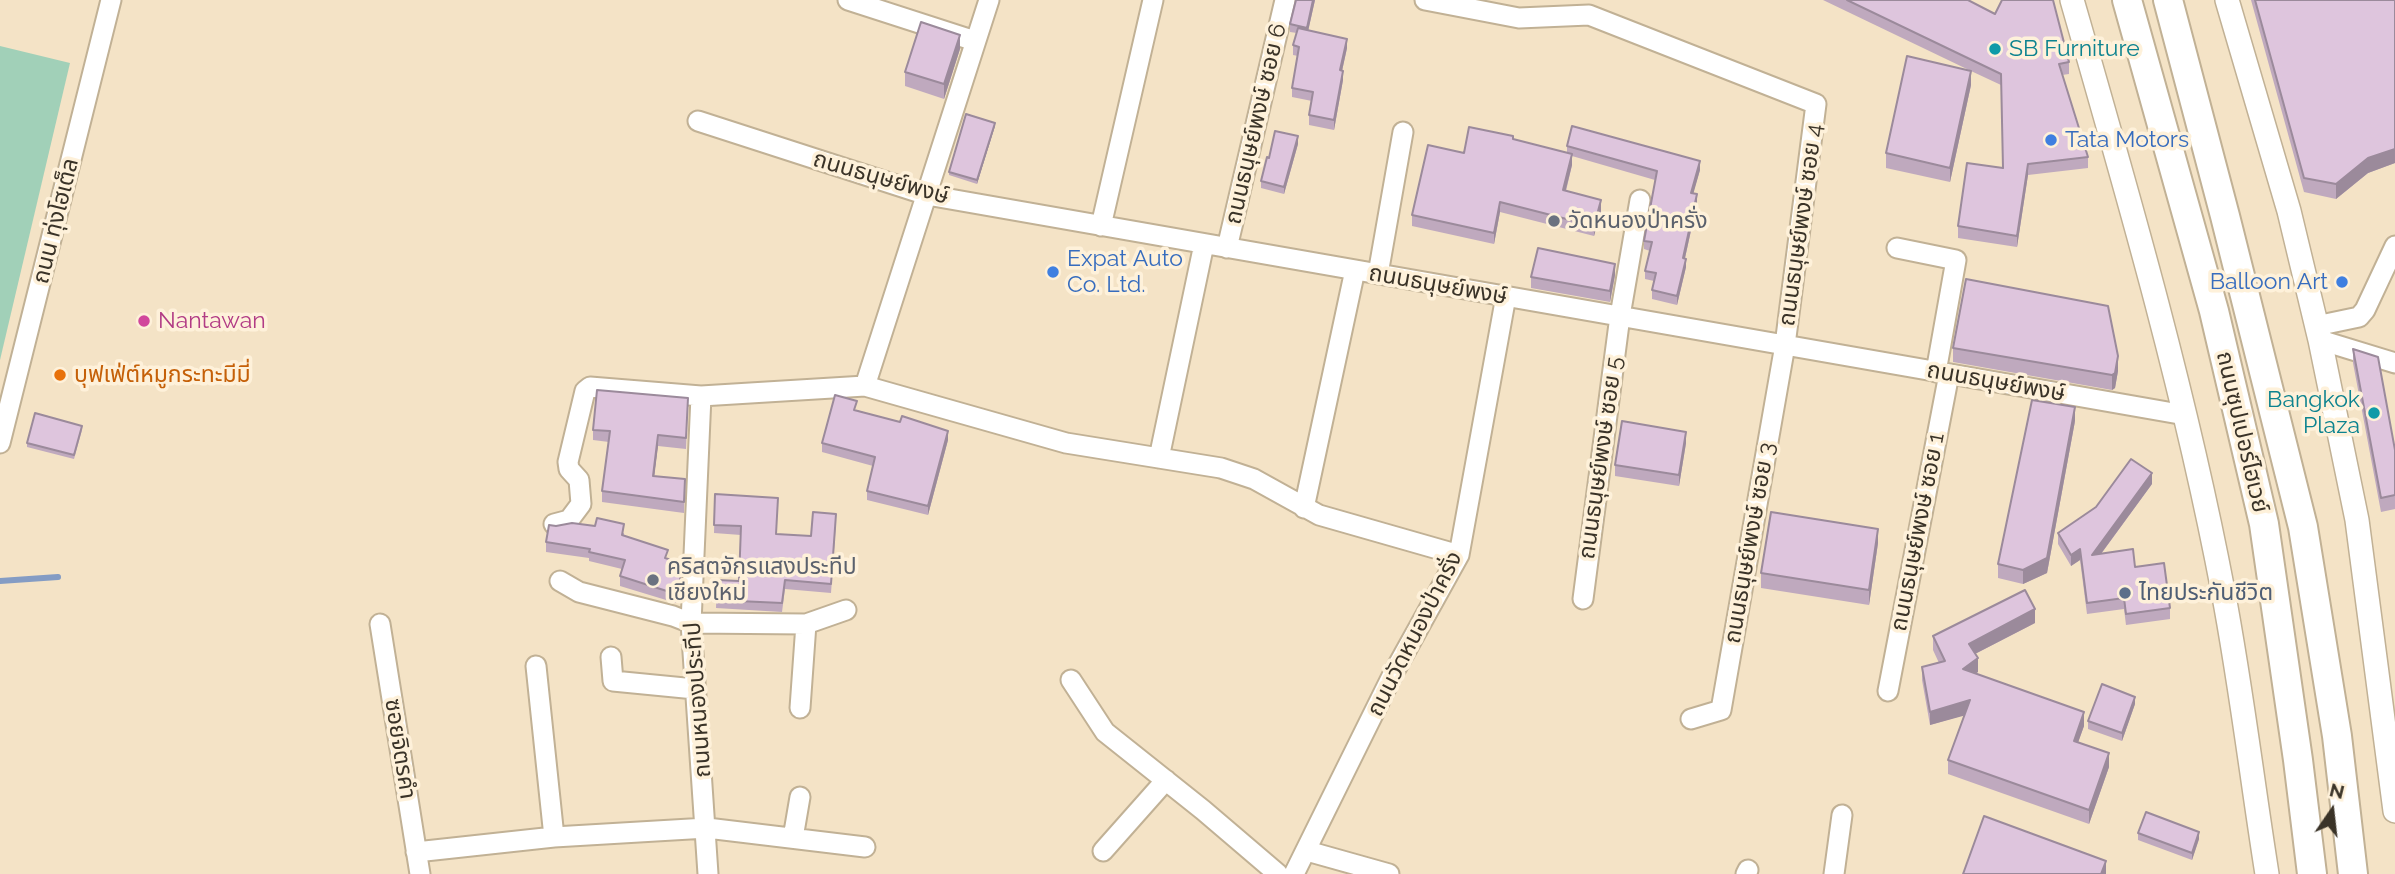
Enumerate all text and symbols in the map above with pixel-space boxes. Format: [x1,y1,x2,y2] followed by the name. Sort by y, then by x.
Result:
[1219,21,1293,227] street label: ถนนธนุษย์พงษ์ ซอย 6
[2009,35,2140,63] place label: SB Furniture
[1987,41,2003,57] marker: SB Furniture
[1773,122,1829,328] street label: ถนนธนุษย์พงษ์ ซอย 4
[2065,126,2189,154] place label: Tata Motors
[2043,132,2059,148] marker: Tata Motors
[810,145,952,211] street label: ถนนธนุษย์พงษ์
[27,155,85,287] street label: ถนน ทุ่งโฮเต็ล
[1568,207,1708,235] place label: วัดหนองป่าครั่ง
[1546,213,1562,229] marker: วัดหนองป่าครั่ง
[1067,245,1183,299] place label: Expat Auto Co. Ltd.
[1367,259,1509,311] street label: ถนนธนุษย์พงษ์
[1045,264,1061,280] marker: Expat Auto Co. Ltd.
[2210,268,2328,296] place label: Balloon Art
[2334,274,2350,290] marker: Balloon Art
[158,307,266,335] place label: Nantawan
[136,313,152,329] marker: Nantawan
[2210,349,2274,515] street label: ถนนซุปเปอร์ไฮเวย์
[1573,355,1629,561] street label: ถนนธนุษย์พงษ์ ซอย 5
[1925,356,2067,408] street label: ถนนธนุษย์พงษ์
[74,361,251,389] place label: บุฟเฟ่ต์หมูกระทะมีมี่
[52,367,68,383] marker: บุฟเฟ่ต์หมูกระทะมีมี่
[2267,386,2360,440] place label: Bangkok Plaza
[2366,405,2382,421] marker: Bangkok Plaza
[1885,431,1951,633] street label: ถนนธนุษย์พงษ์ ซอย 1
[1719,440,1781,646] street label: ถนนธนุษย์พงษ์ ซอย 3
[1361,547,1469,721] street label: ถนนวัดหนองป่าครั่ง
[667,553,857,607] place label: คริสตจักรแสงประทีป เชียงใหม่
[645,572,661,588] marker: คริสตจักรแสงประทีป เชียงใหม่
[2139,579,2273,607] place label: ไทยประกันชีวิต
[2117,585,2133,601] marker: ไทยประกันชีวิต
[679,621,717,779] street label: ถนนหนองประทีป
[378,697,422,801] street label: ซอยจิตรคำ
[2297,776,2367,846] north arrow
[2327,778,2347,803] text: N

